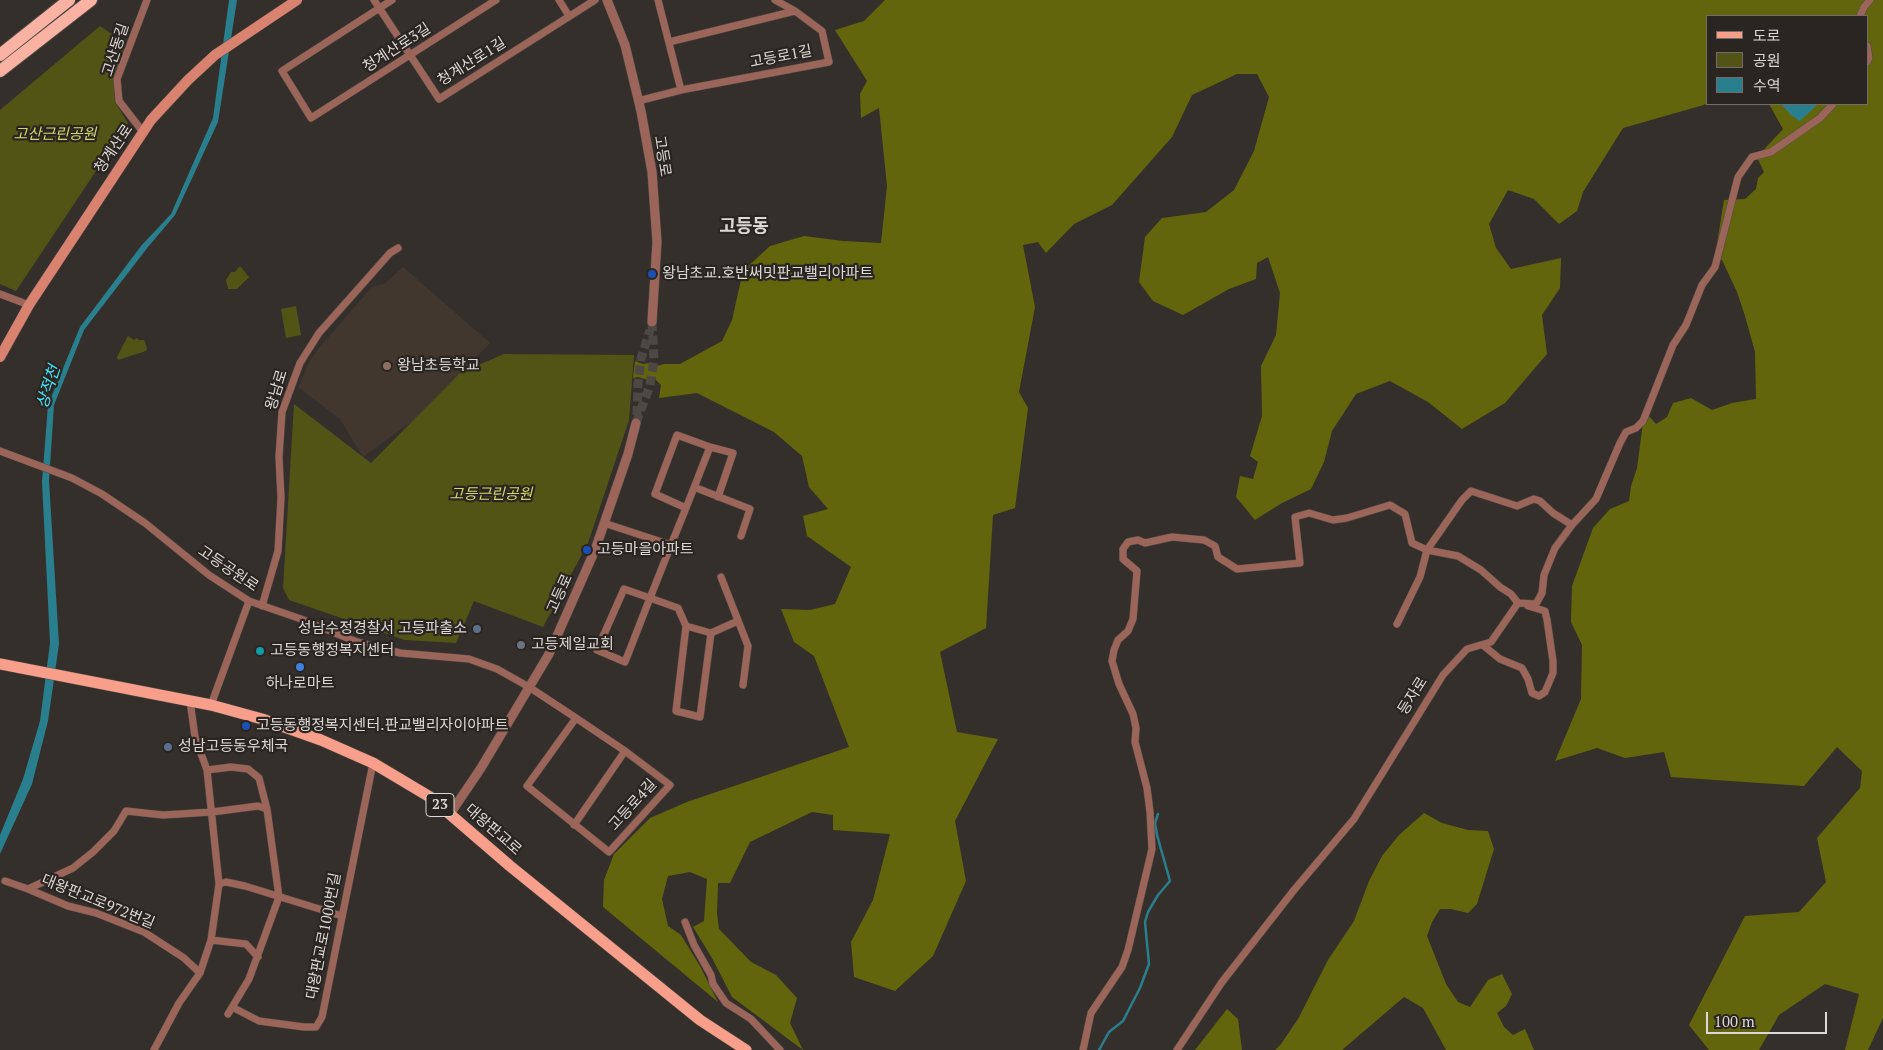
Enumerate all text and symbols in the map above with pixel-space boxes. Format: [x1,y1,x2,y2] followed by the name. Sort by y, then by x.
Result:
[1706,15,1868,105] legend
[360,19,434,77] street label: 청계산로3길
[99,21,133,79] street label: 고산동길
[1753,25,1781,45] text: 도로
[435,34,509,90] street label: 청계산로1길
[748,42,814,72] street label: 고등로1길
[1753,50,1781,70] text: 공원
[1753,75,1781,95] text: 수역
[91,121,137,177] street label: 청계산로
[14,126,96,144] park label: 고산근린공원
[650,134,674,178] street label: 고등로
[719,216,769,238] district label: 고등동
[662,265,873,283] place label: 왕남초교.호반써밋판교밸리아파트
[646,268,658,280] marker: 왕남초교.호반써밋판교밸리아파트
[397,357,480,375] place label: 왕남초등학교
[381,360,393,372] marker: 왕남초등학교
[33,363,65,411] water label: 상적천
[262,368,292,412] street label: 왕남로
[450,486,532,504] park label: 고등근린공원
[597,541,694,559] place label: 고등마을아파트
[194,542,262,596] street label: 고등공원로
[581,544,593,556] marker: 고등마을아파트
[543,571,577,617] street label: 고등로
[298,620,467,638] place label: 성남수정경찰서 고등파출소
[471,623,483,635] marker: 성남수정경찰서 고등파출소
[531,636,614,654] place label: 고등제일교회
[515,639,527,651] marker: 고등제일교회
[270,642,394,660] place label: 고등동행정복지센터
[254,645,266,657] marker: 고등동행정복지센터
[294,661,306,673] marker: 하나로마트
[1394,674,1432,718] street label: 등자로
[266,675,334,693] place label: 하나로마트
[256,717,509,735] place label: 고등동행정복지센터.판교밸리자이아파트
[240,720,252,732] marker: 고등동행정복지센터.판교밸리자이아파트
[178,738,288,756] place label: 성남고등동우체국
[162,741,174,753] marker: 성남고등동우체국
[605,775,661,835] street label: 고등로4길
[426,794,454,816] road number: 23
[461,801,525,859] street label: 대왕판교로
[39,871,157,933] street label: 대왕판교로972번길
[303,871,345,1001] street label: 대왕판교로1000번길
[1708,1002,1829,1034] scale bar
[1714,1011,1755,1031] text: 100 m

